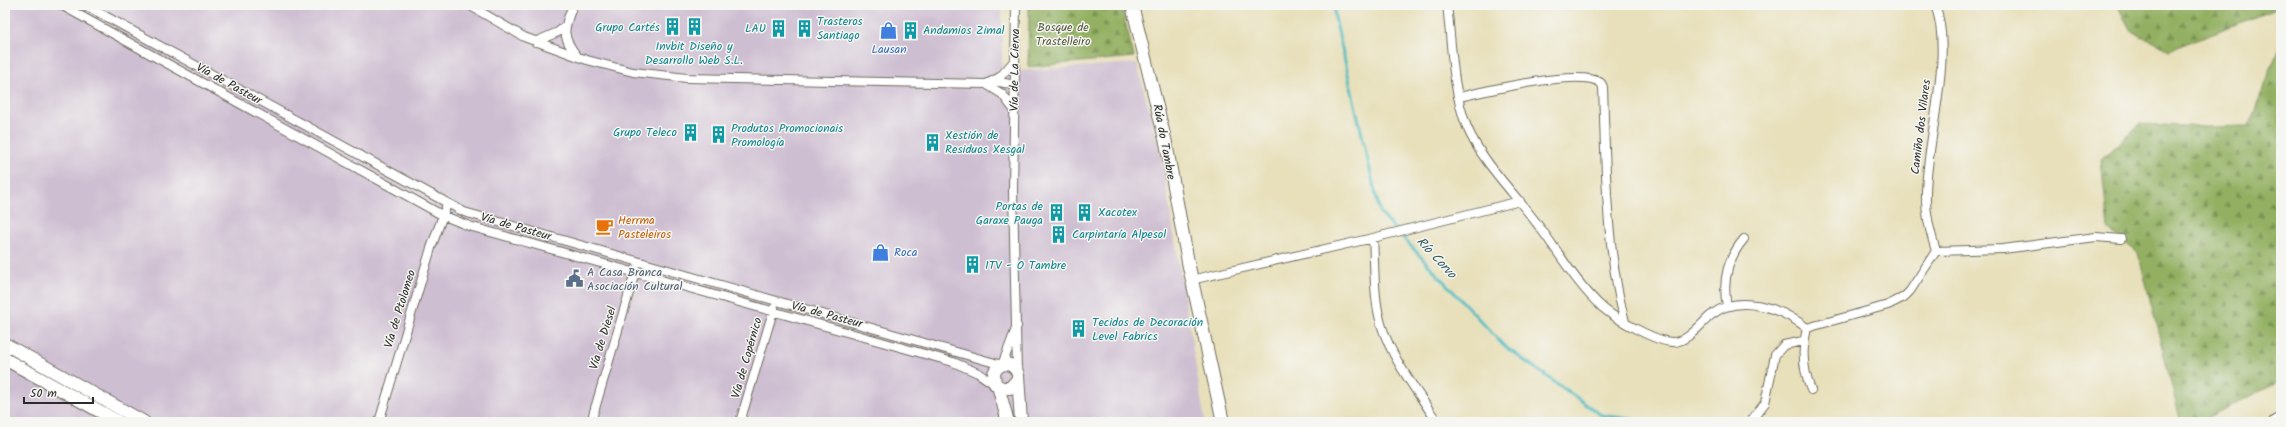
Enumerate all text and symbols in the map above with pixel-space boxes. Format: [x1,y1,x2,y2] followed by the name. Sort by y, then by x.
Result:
[817,12,863,45] place label: Trasteros Santiago
[663,17,683,37] building icon: Grupo Cartés
[684,17,704,37] building icon: Invbit Diseño y Desarrollo Web S.L.
[595,18,660,37] place label: Grupo Cartés
[769,18,789,38] building icon: LAU
[794,18,814,38] building icon: Trasteros Santiago
[1036,18,1090,51] park label: Bosque de Trastelleiro
[745,19,766,38] place label: LAU
[879,20,899,40] shop icon: Lausan
[900,20,920,40] building icon: Andamios Zimal
[923,21,1005,40] place label: Andamios Zimal
[1005,28,1025,112] street label: Vía de La Cierva
[645,37,743,70] place label: Invbit Diseño y Desarrollo Web S.L.
[871,40,907,59] place label: Lausan
[192,58,266,110] street label: Vía de Pasteur
[1906,78,1936,176] street label: Camiño dos Vilares
[1147,103,1181,182] street label: Rúa do Tambre
[731,119,843,152] place label: Produtos Promocionais Promología
[680,122,700,142] building icon: Grupo Teleco
[613,123,677,142] place label: Grupo Teleco
[708,125,728,145] building icon: Produtos Promocionais Promología
[945,126,1025,159] place label: Xestión de Residuos Xesgal
[922,132,942,152] building icon: Xestión de Residuos Xesgal
[976,197,1044,230] place label: Portas de Garaxe Pauga
[1075,202,1095,222] building icon: Xacotex
[1046,203,1066,223] building icon: Portas de Garaxe Pauga
[1098,203,1138,222] place label: Xacotex
[478,208,555,246] street label: Vía de Pasteur
[618,211,671,244] place label: Herrma Pasteleiros
[595,217,615,237] cafe icon: Herrma Pasteleiros
[1049,224,1069,244] building icon: Carpintaría Alpesol
[1072,225,1166,244] place label: Carpintaría Alpesol
[1411,232,1462,285] water label: Río Corvo
[871,242,891,262] shop icon: Roca
[894,243,918,262] place label: Roca
[962,255,982,275] building icon: ITV - O Tambre
[985,256,1067,275] place label: ITV - O Tambre
[587,263,682,296] place label: A Casa Branca Asociación Cultural
[379,267,421,351] street label: Vía de Ptolomeo
[564,269,584,289] public building icon: A Casa Branca Asociación Cultural
[789,296,866,334] street label: Vía de Pasteur
[584,304,622,372] street label: Vía de Diesel
[1092,313,1203,346] place label: Tecidos de Decoración Level Fabrics
[726,315,768,401] street label: Vía de Copérnico
[1069,319,1089,339] building icon: Tecidos de Decoración Level Fabrics
[24,379,93,405] scale bar
[30,384,57,403] text: 50 m

